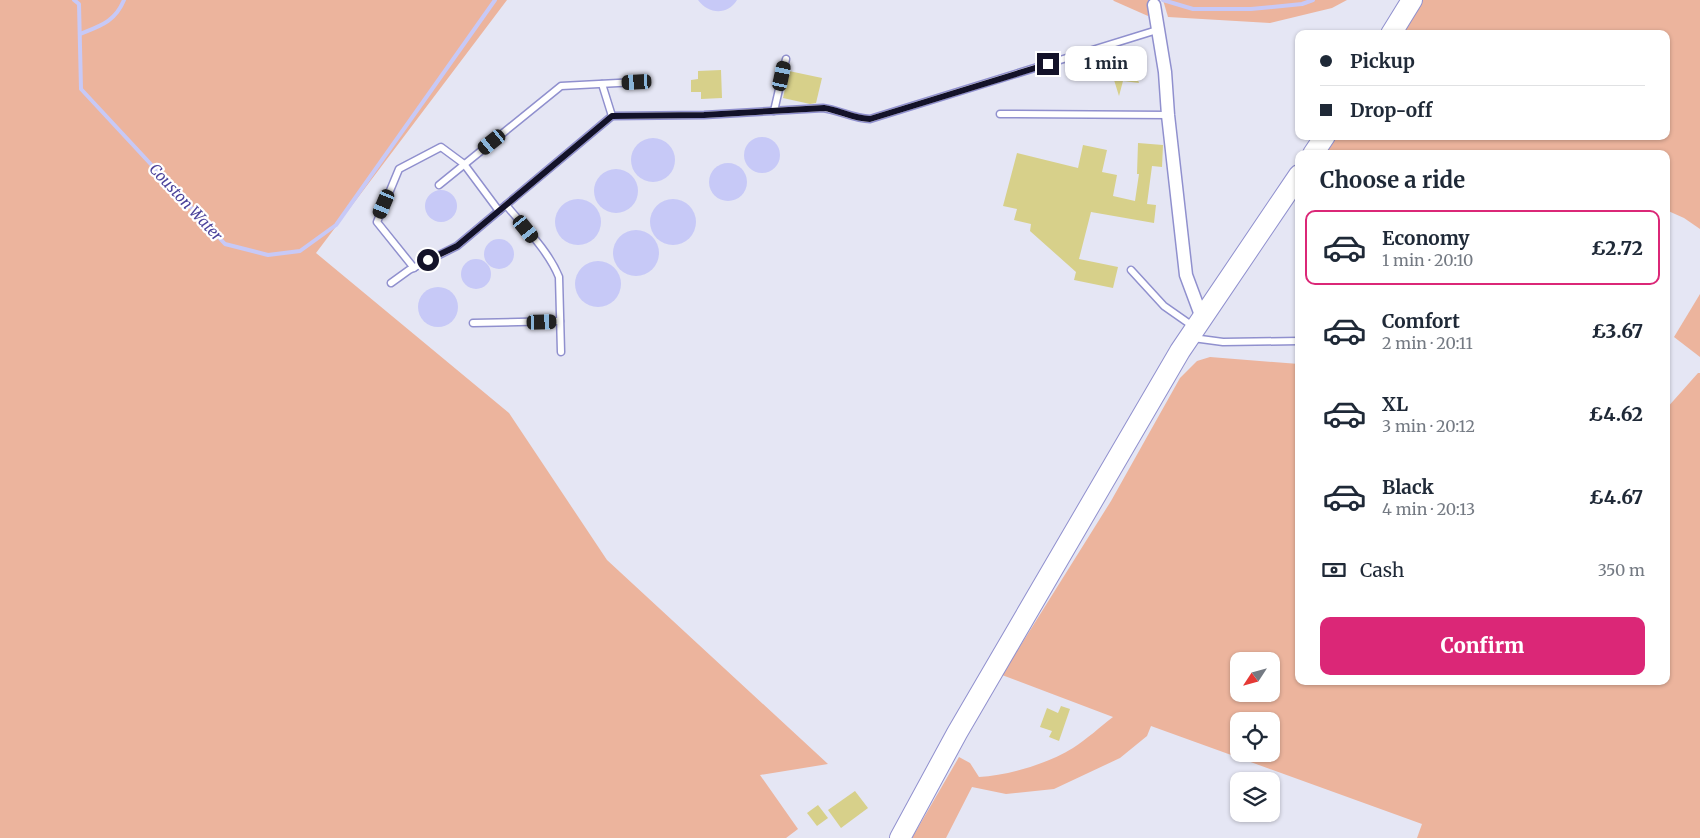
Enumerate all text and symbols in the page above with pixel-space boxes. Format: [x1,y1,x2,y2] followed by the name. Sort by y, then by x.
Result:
[1066,46,1148,82] callout: 1 min
[1350,49,1415,73] text: Pickup
[1037,53,1059,75] route end
[1084,53,1128,73] text: 1 min
[771,60,792,92] car
[621,74,652,90] car
[1350,98,1432,122] text: Drop-off
[475,127,508,157] car
[145,159,227,245] water label: Couston Water
[1320,166,1465,194] text: Choose a ride
[371,187,396,221] car
[510,213,541,245] car
[1322,225,1367,270] icon: car
[1382,226,1470,250] text: Economy
[1591,236,1643,260] text: £2.72
[417,249,439,271] route start
[1382,250,1473,270] text: 1 min · 20:10
[1322,308,1367,353] icon: car
[1382,309,1460,333] text: Comfort
[526,314,557,330] car
[1591,319,1643,343] text: £3.67
[1382,333,1473,353] text: 2 min · 20:11
[1322,391,1367,436] icon: car
[1382,392,1408,416] text: XL
[1589,402,1643,426] text: £4.62
[1382,416,1475,436] text: 3 min · 20:12
[1322,474,1367,519] icon: car
[1382,475,1434,499] text: Black
[1589,485,1643,509] text: £4.67
[1382,499,1475,519] text: 4 min · 20:13
[1320,556,1348,584] icon: cash
[1360,558,1404,582] text: Cash
[1598,560,1645,580] text: 350 m
[1320,617,1645,675] button: Confirm
[1230,652,1280,702] north arrow
[1230,652,1280,822] map controls
[1230,712,1280,762] button: locate
[1230,772,1280,822] button: layers

